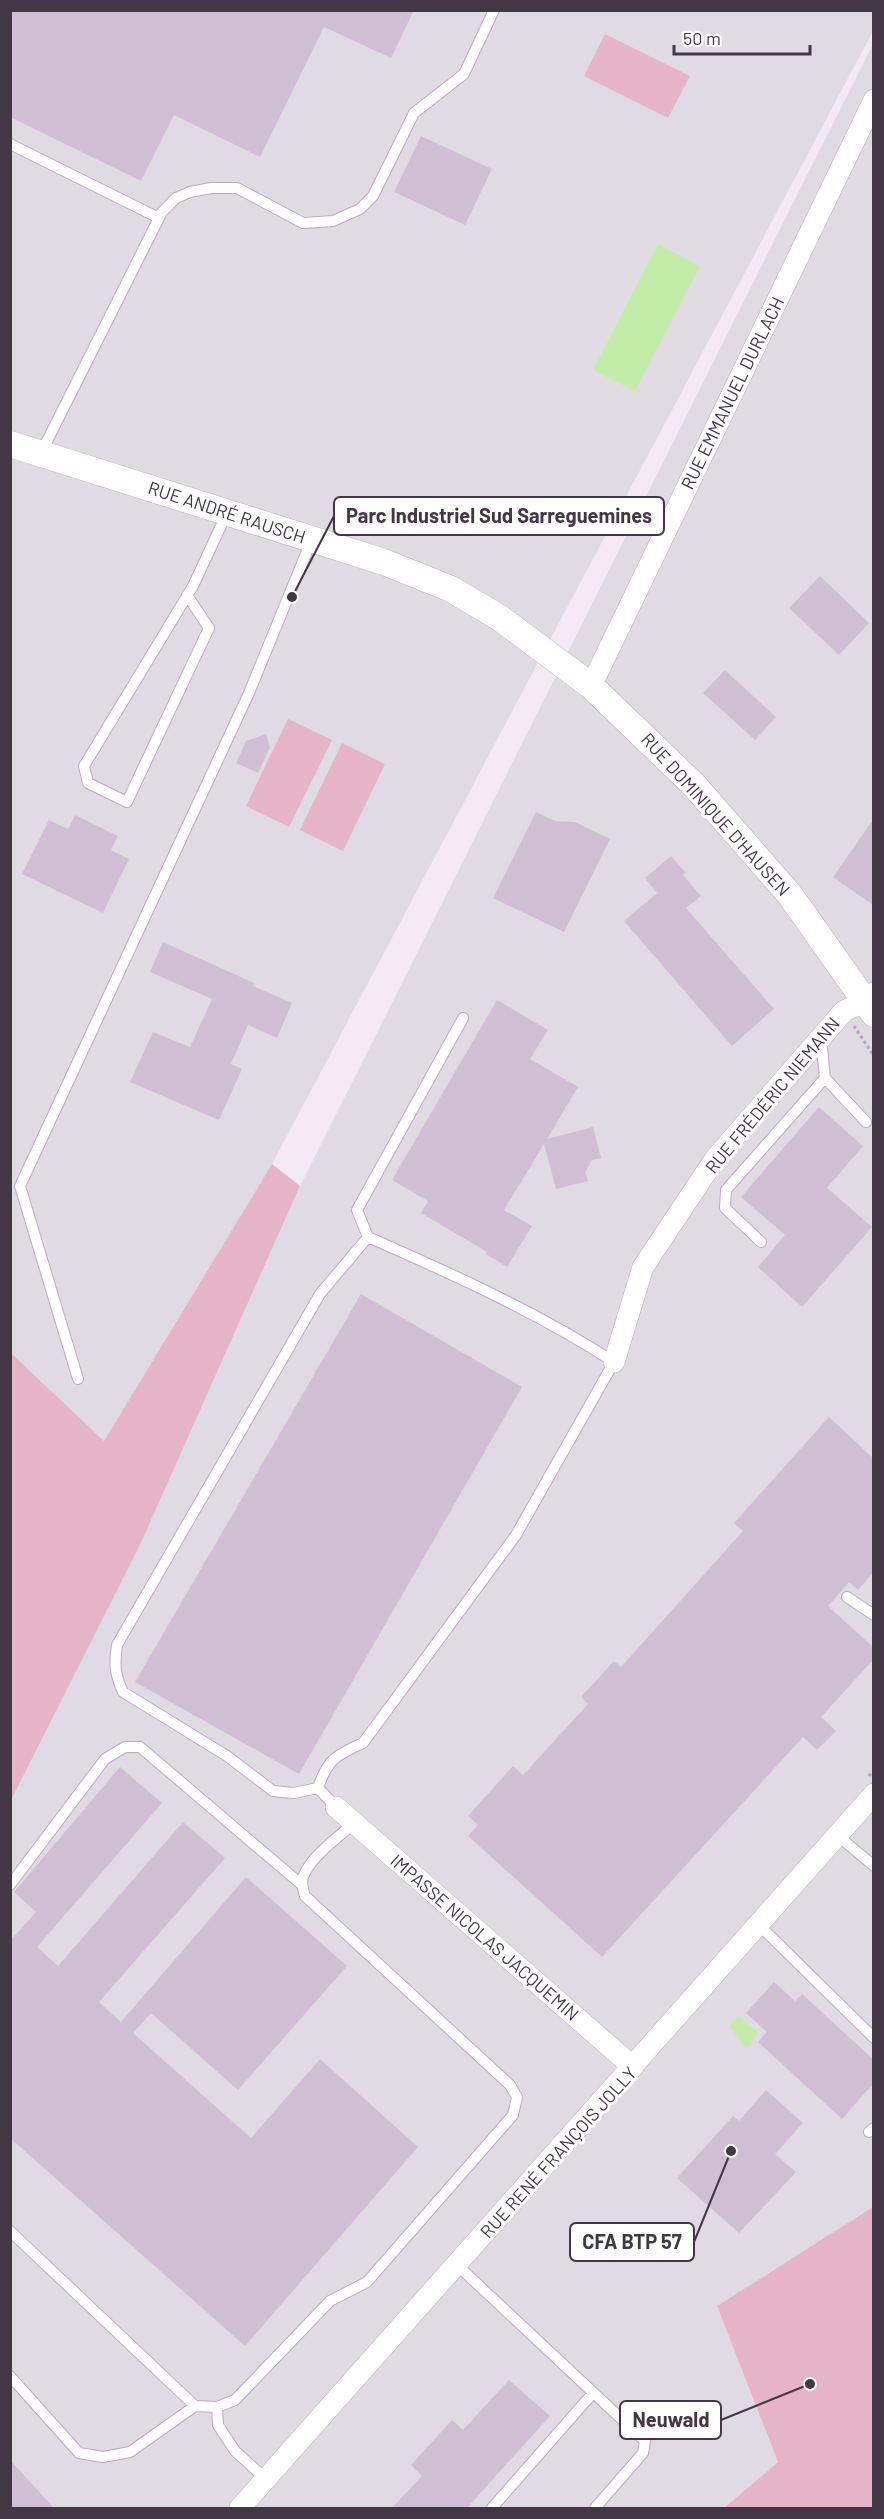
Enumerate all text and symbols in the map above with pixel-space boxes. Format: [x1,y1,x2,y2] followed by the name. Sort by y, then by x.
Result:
[674,18,810,56] scale bar
[683,27,721,49] text: 50 m
[676,293,788,493] street label: RUE EMMANUEL DURLACH
[146,476,308,548] street label: RUE ANDRÉ RAUSCH
[334,497,664,535] callout: Parc Industriel Sud Sarreguemines
[346,503,652,527] text: Parc Industriel Sud Sarreguemines
[637,728,795,900] street label: RUE DOMINIQUE D'HAUSEN
[700,1012,844,1178] street label: RUE FRÉDÉRIC NIEMANN
[386,1849,584,2025] street label: IMPASSE NICOLAS JACQUEMIN
[475,2062,641,2242] street label: RUE RENÉ FRANÇOIS JOLLY
[570,2223,694,2261] callout: CFA BTP 57
[582,2229,682,2253] text: CFA BTP 57
[620,2401,721,2439] callout: Neuwald
[633,2407,710,2431] text: Neuwald

